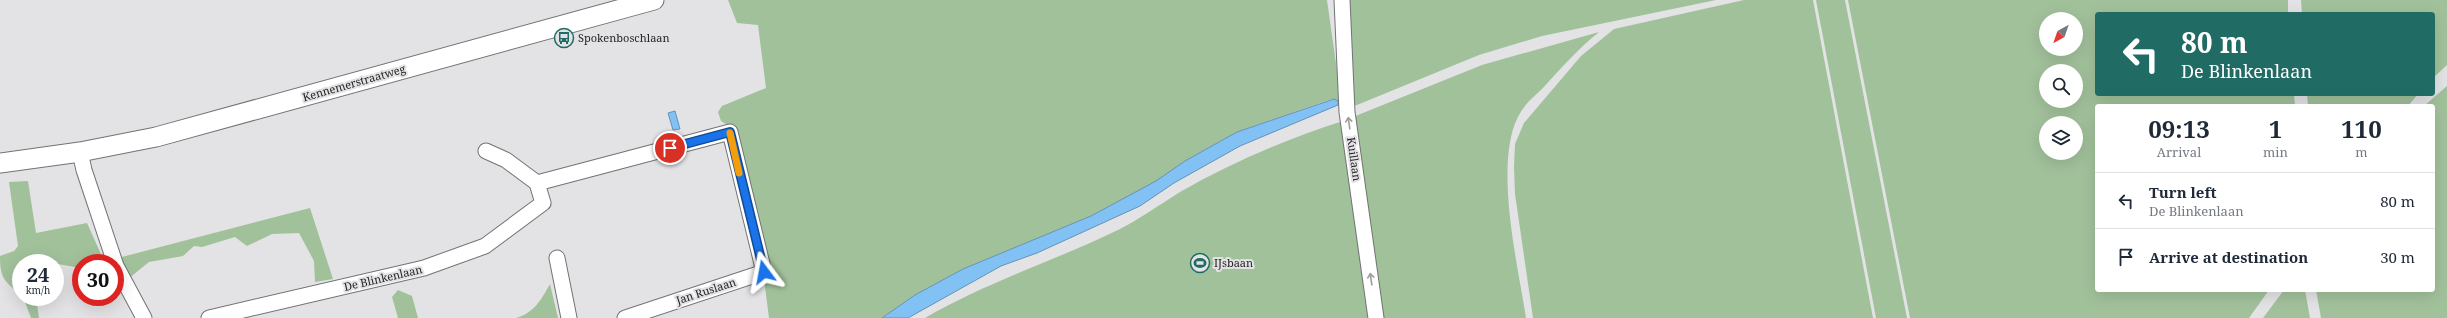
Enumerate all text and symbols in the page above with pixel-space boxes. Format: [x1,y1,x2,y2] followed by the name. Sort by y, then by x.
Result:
[2039,12,2083,56] north arrow
[2039,12,2083,160] map controls
[2181,23,2248,61] text: 80 m
[553,27,575,49] bus stop icon: Spokenboschlaan
[2115,28,2167,80] icon: left
[578,30,670,45] place label: Spokenboschlaan
[2181,59,2312,83] text: De Blinkenlaan
[301,61,407,104] street label: Kennemerstraatweg
[2039,64,2083,108] button: search
[2148,112,2210,145] text: 09:13
[2269,112,2282,145] text: 1
[2341,112,2382,145] text: 110
[2039,116,2083,160] button: layers
[1345,117,1353,130] one-way arrow
[653,131,687,165] pin
[1344,136,1365,182] street label: Kuillaan
[659,137,681,159] icon: arrive
[2157,143,2201,161] text: Arrival
[2263,143,2288,161] text: min
[2355,143,2368,161] text: m
[2149,182,2217,202] text: Turn left
[2115,190,2137,212] icon: left
[2380,191,2415,211] text: 80 m
[2149,202,2244,220] text: De Blinkenlaan
[2115,246,2137,268] icon: arrive
[2149,247,2308,267] text: Arrive at destination
[2380,247,2415,267] text: 30 m
[743,251,785,293] position arrow
[1189,252,1211,274] sports icon: IJsbaan
[72,254,124,306] speed limit sign: 30
[1214,255,1253,270] place label: IJsbaan
[27,261,49,288] text: 24
[342,261,424,294] street label: De Blinkenlaan
[1367,273,1375,286] one-way arrow
[673,274,738,308] street label: Jan Ruslaan
[26,283,50,297] text: km/h

